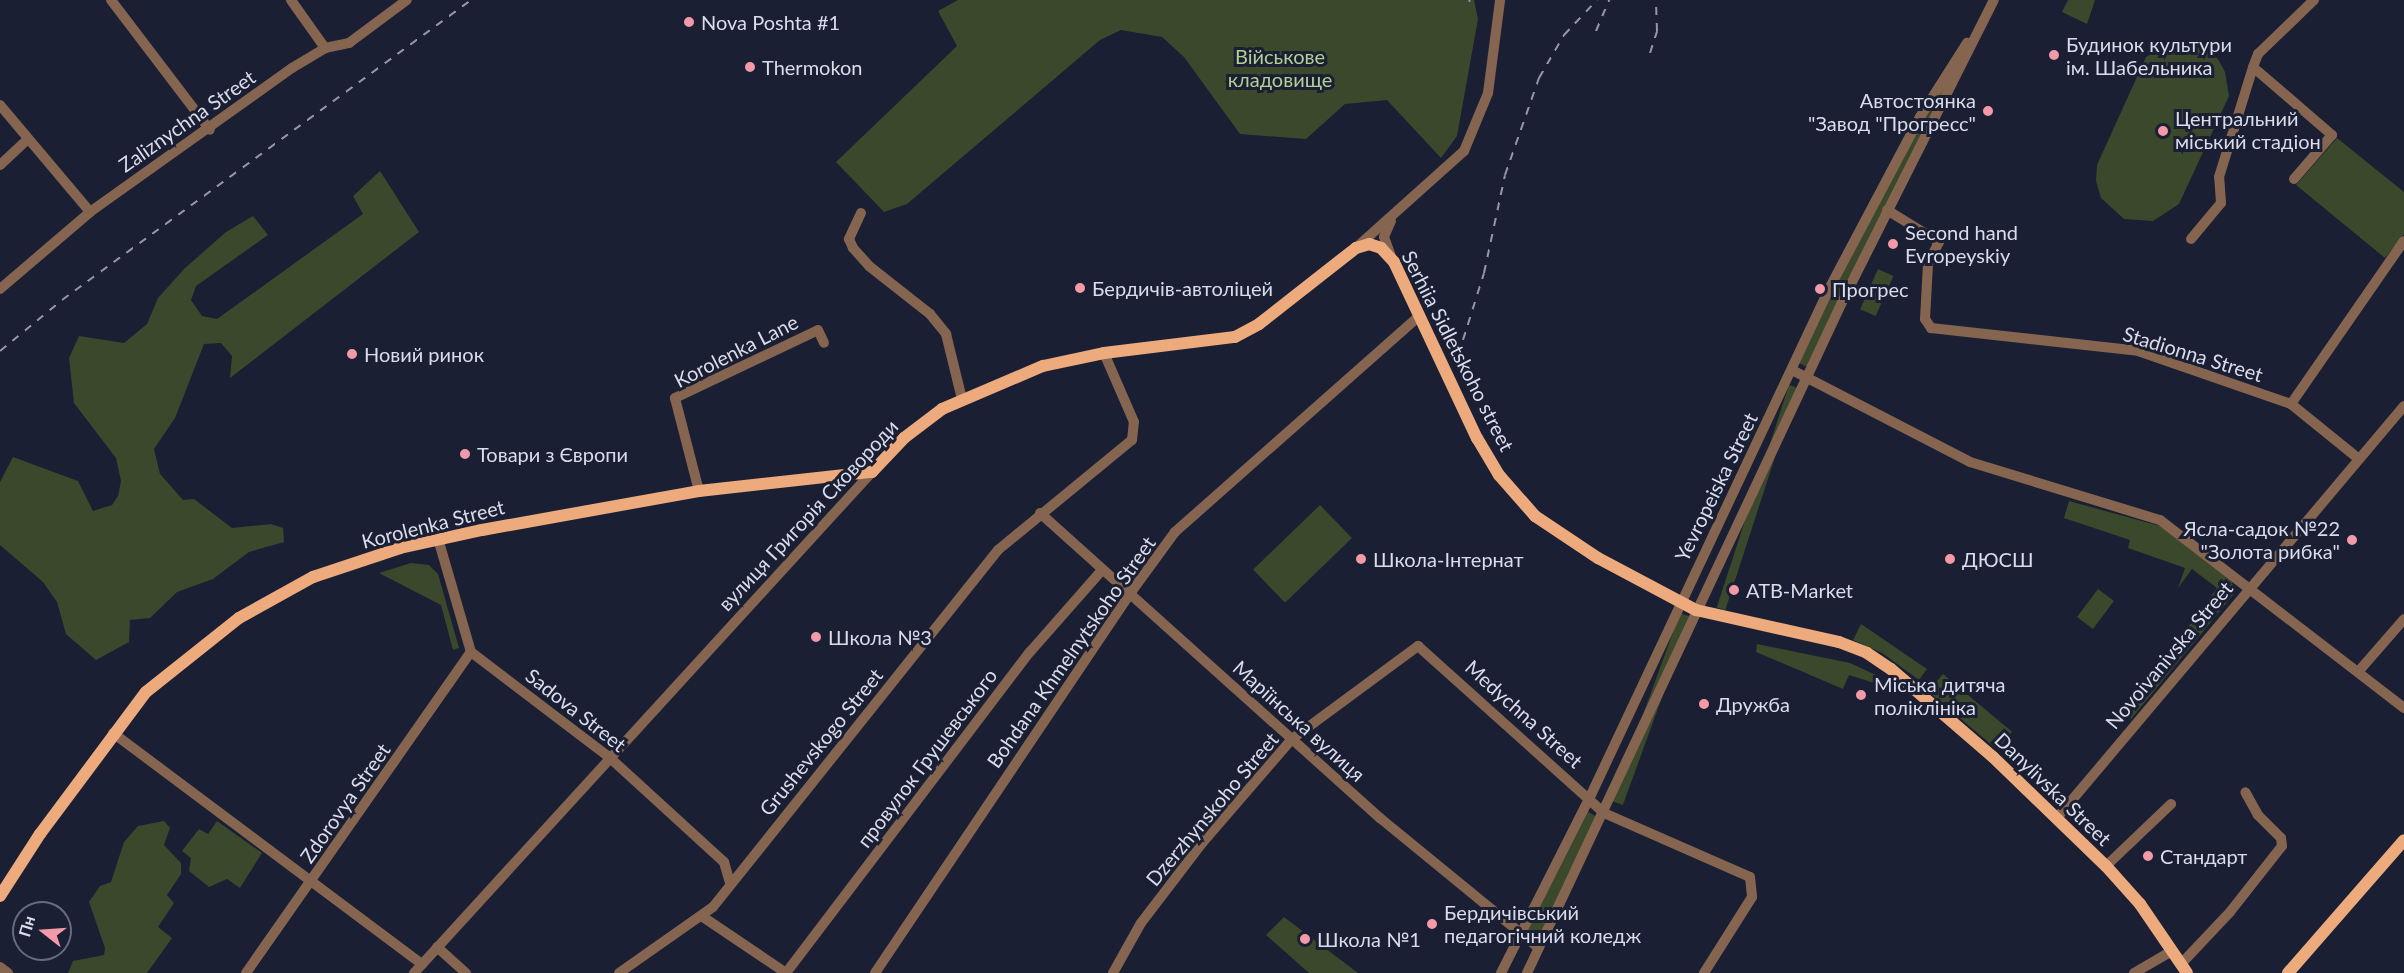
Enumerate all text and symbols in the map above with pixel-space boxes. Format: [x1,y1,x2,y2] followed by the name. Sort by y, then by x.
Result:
[701,10,840,34] place label: Nova Poshta #1
[682,15,696,29] marker: Nova Poshta #1
[2066,32,2232,79] place label: Будинок культури ім. Шабельника
[1228,45,1332,92] park label: Військове кладовище
[2047,48,2061,62] marker: Будинок культури ім. Шабельника
[762,55,863,79] place label: Thermokon
[743,60,757,74] marker: Thermokon
[114,65,260,177] street label: Zaliznychna Street
[1808,88,1976,135] place label: Автостоянка "Завод "Прогресс"
[1981,104,1995,118] marker: Автостоянка "Завод "Прогресс"
[2175,107,2321,154] place label: Центральний міський стадіон
[2156,124,2170,138] marker: Центральний міський стадіон
[1905,220,2018,267] place label: Second hand Evropeyskiy
[1886,237,1900,251] marker: Second hand Evropeyskiy
[1397,247,1519,455] street label: Serhiia Sidletskoho street
[1092,276,1273,300] place label: Бердичів-автоліцей
[1832,277,1909,301] place label: Прогрес
[1073,281,1087,295] marker: Бердичів-автоліцей
[1813,282,1827,296] marker: Прогрес
[670,310,802,392] street label: Korolenka Lane
[2120,321,2266,387] street label: Stadionna Street
[364,342,484,366] place label: Новий ринок
[345,347,359,361] marker: Новий ринок
[1670,409,1762,565] street label: Yevropeiska Street
[713,414,903,616] street label: вулиця Григорія Сковороди
[477,442,628,466] place label: Товари з Європи
[458,447,472,461] marker: Товари з Європи
[359,495,507,553] street label: Korolenka Street
[2184,516,2340,563] place label: Ясла-садок №22 "Золота рибка"
[982,532,1160,772] street label: Bohdana Khmelnytskoho Street
[2345,533,2359,547] marker: Ясла-садок №22 "Золота рибка"
[1373,547,1524,571] place label: Школа-Інтернат
[1962,547,2033,571] place label: ДЮСШ
[1354,552,1368,566] marker: Школа-Інтернат
[1943,552,1957,566] marker: ДЮСШ
[2100,576,2238,734] street label: Novoivanivska Street
[1746,578,1853,602] place label: ATB-Market
[1727,583,1741,597] marker: ATB-Market
[828,625,932,649] place label: Школа №3
[809,630,823,644] marker: Школа №3
[1228,655,1370,787] street label: Маріїнська вулиця
[1460,655,1588,773] street label: Medychna Street
[521,663,631,757] street label: Sadova Street
[754,664,888,820] street label: Grushevskogo Street
[852,664,1002,852] street label: провулок Грушевського
[1874,672,2005,719] place label: Міська дитяча поліклініка
[1852,686,1870,704] marker: Міська дитяча поліклініка
[1716,692,1790,716] place label: Дружба
[1697,697,1711,711] marker: Дружба
[1141,727,1283,891] street label: Dzerzhynskoho Street
[1990,727,2116,851] street label: Danylivska Street
[295,739,395,867] street label: Zdorovya Street
[2160,844,2247,868] place label: Стандарт
[2141,849,2155,863] marker: Стандарт
[1444,900,1641,947] place label: Бердичівський педагогічний коледж
[12,901,72,961] north arrow
[14,913,38,939] text: Пн
[1425,917,1439,931] marker: Бердичівський педагогічний коледж
[1317,927,1421,951] place label: Школа №1
[1298,932,1312,946] marker: Школа №1

